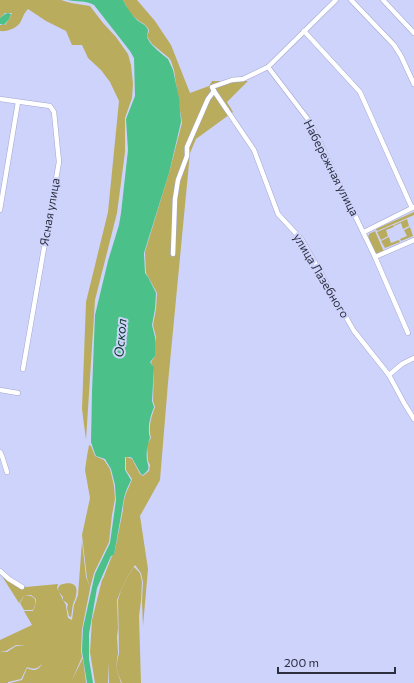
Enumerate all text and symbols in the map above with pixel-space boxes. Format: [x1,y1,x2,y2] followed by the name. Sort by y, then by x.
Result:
[302,117,362,218] street label: Набережная улица
[36,177,62,247] street label: Ясная улица
[291,231,353,320] street label: улица Лазебного
[110,317,130,358] water label: Оскол
[278,649,395,675] scale bar
[284,655,319,669] text: 200 m

